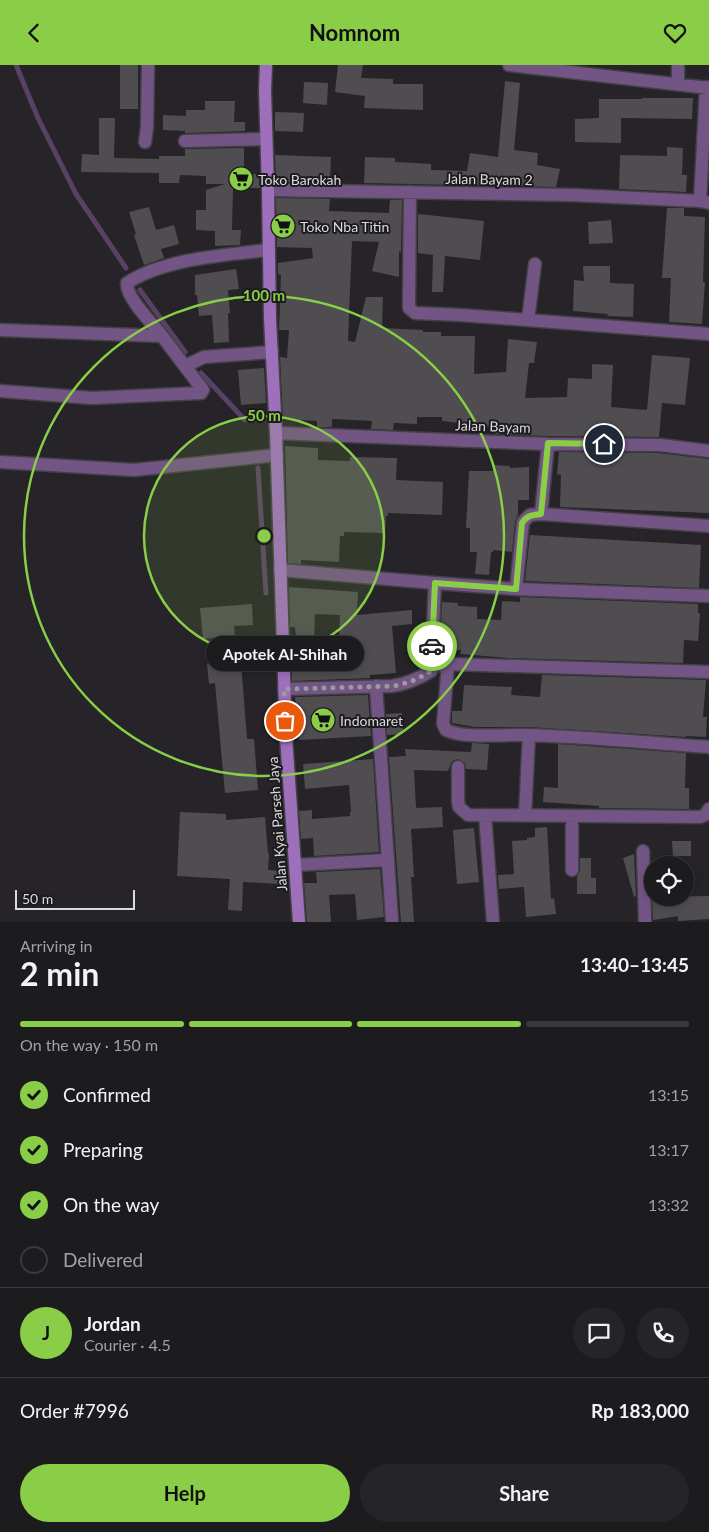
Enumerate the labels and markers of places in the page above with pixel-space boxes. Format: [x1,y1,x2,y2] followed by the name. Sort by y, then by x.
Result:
[228,166,254,192] supermarket icon: Toko Barokah
[258,171,341,188] place label: Toko Barokah
[270,213,296,239] supermarket icon: Toko Nba Titin
[300,218,389,235] place label: Toko Nba Titin
[583,423,625,465] pin
[255,527,273,545] centre of rings
[206,636,364,671] callout: Apotek Al-Shihah
[264,700,306,742] pin
[310,707,336,733] supermarket icon: Indomaret
[340,712,403,729] place label: Indomaret

